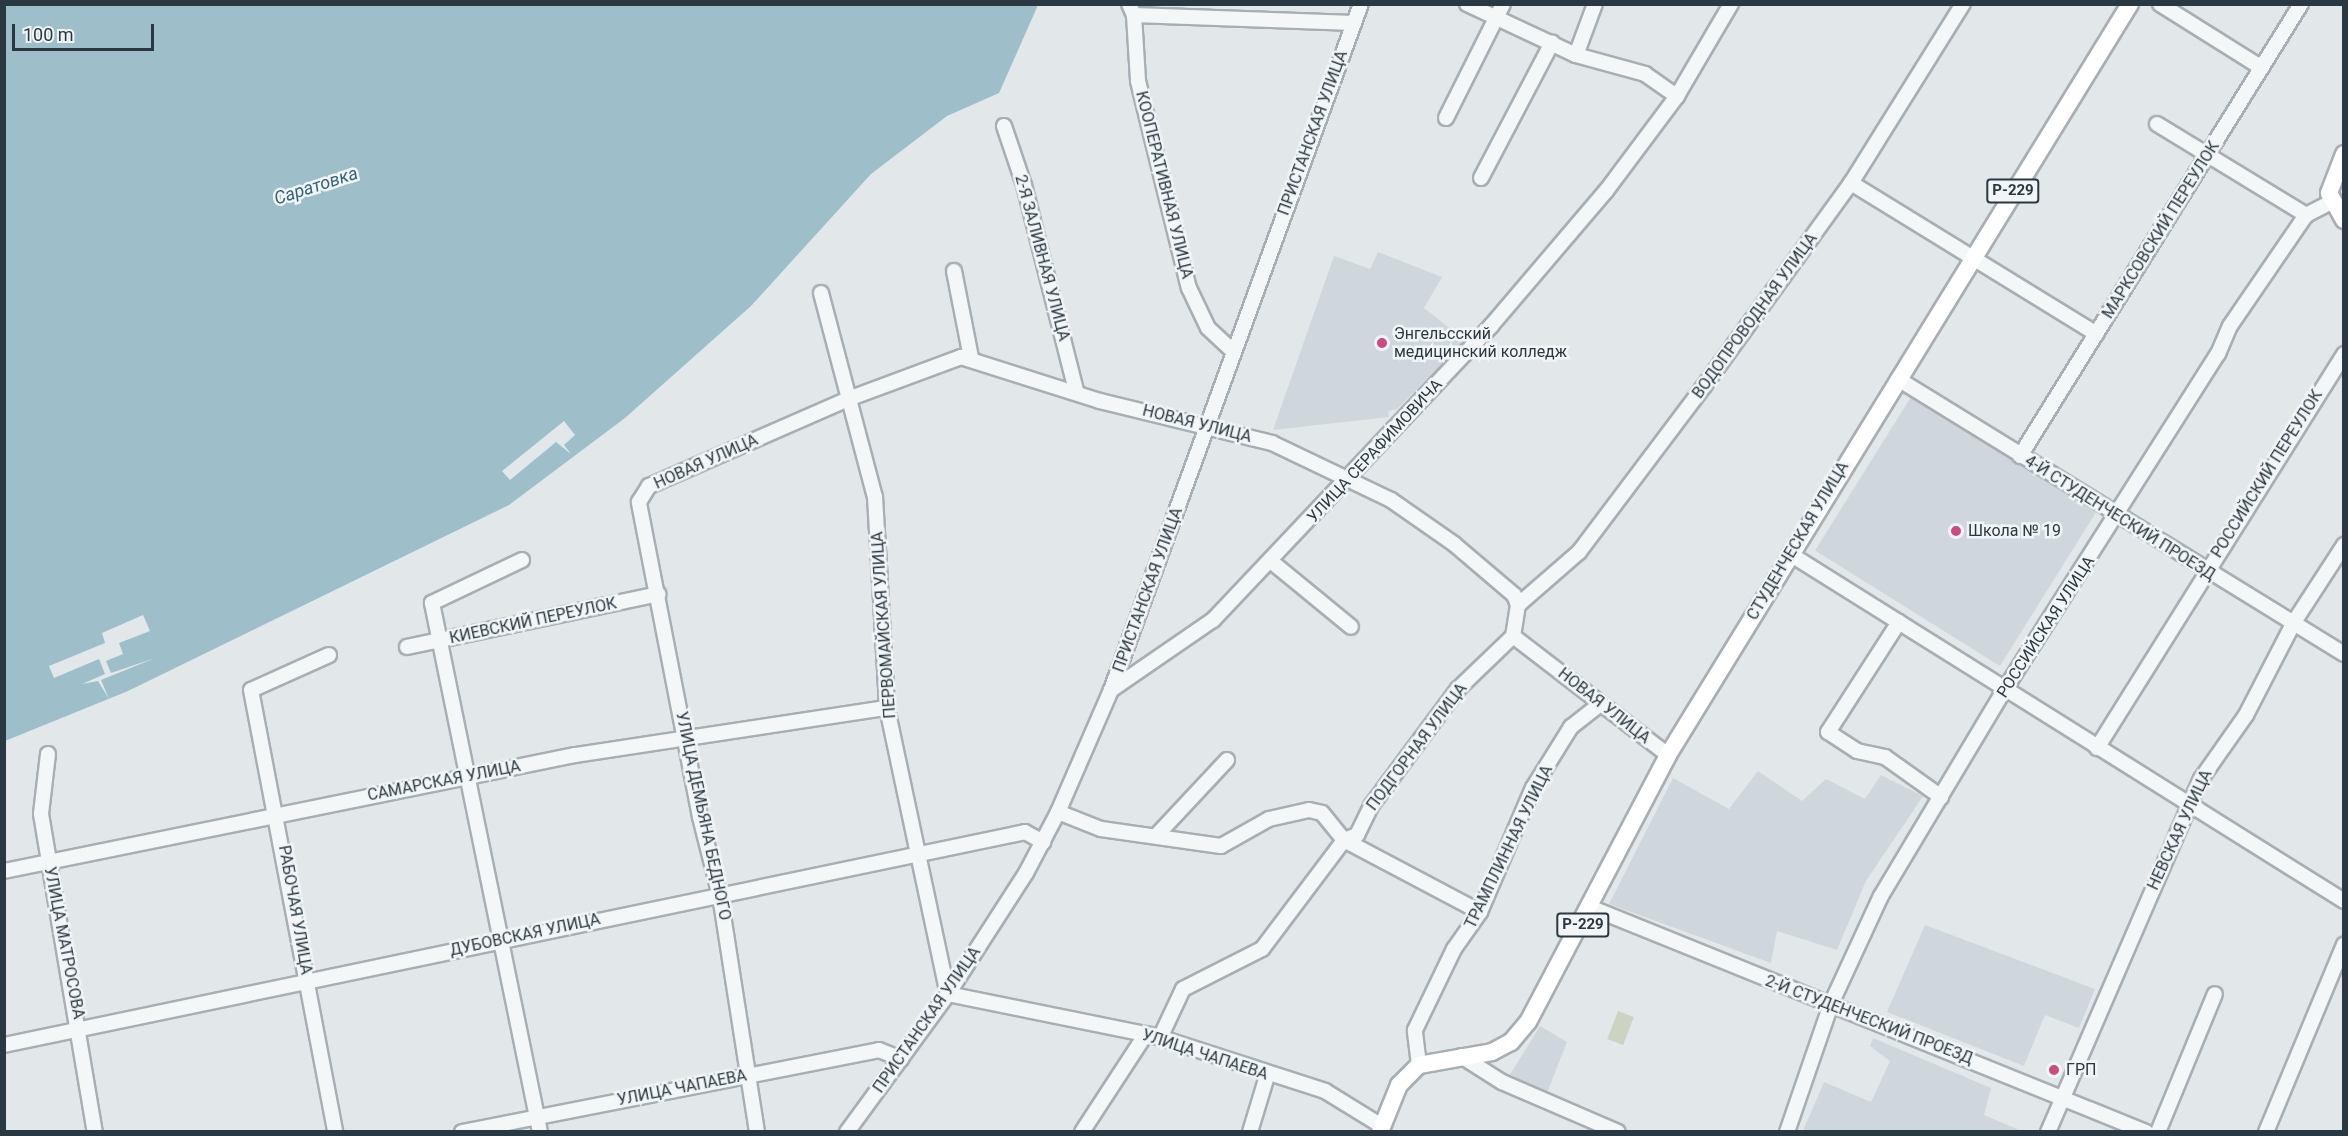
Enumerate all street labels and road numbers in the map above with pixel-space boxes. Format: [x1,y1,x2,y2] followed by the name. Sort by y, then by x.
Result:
[1274,48,1352,218] street label: ПРИСТАНСКАЯ УЛИЦА
[1131,89,1197,281] street label: КООПЕРАТИВНАЯ УЛИЦА
[2098,138,2224,322] street label: МАРКСОВСКИЙ ПЕРЕУЛОК
[1011,173,1073,343] street label: 2-Я ЗАЛИВНАЯ УЛИЦА
[1986,179,2040,203] road number: Р-229
[1689,230,1821,402] street label: ВОДОПРОВОДНАЯ УЛИЦА
[1304,375,1446,527] street label: УЛИЦА СЕРАФИМОВИЧА
[2207,387,2327,561] street label: РОССИЙСКИЙ ПЕРЕУЛОК
[1141,401,1253,447] street label: НОВАЯ УЛИЦА
[651,431,761,493] street label: НОВАЯ УЛИЦА
[2021,451,2219,585] street label: 4-Й СТУДЕНЧЕСКИЙ ПРОЕЗД
[1743,458,1853,624] street label: СТУДЕНЧЕСКАЯ УЛИЦА
[1109,505,1187,675] street label: ПРИСТАНСКАЯ УЛИЦА
[868,531,900,719] street label: ПЕРВОМАЙСКАЯ УЛИЦА
[1993,553,2099,701] street label: РОССИЙСКАЯ УЛИЦА
[448,594,618,648] street label: КИЕВСКИЙ ПЕРЕУЛОК
[1554,664,1654,748] street label: НОВАЯ УЛИЦА
[1363,680,1471,814] street label: ПОДГОРНАЯ УЛИЦА
[671,710,735,922] street label: УЛИЦА ДЕМЬЯНА БЕДНОГО
[366,757,522,805] street label: САМАРСКАЯ УЛИЦА
[1461,762,1557,932] street label: ТРАМПЛИННАЯ УЛИЦА
[2144,767,2216,893] street label: НЕВСКАЯ УЛИЦА
[274,844,316,976] street label: РАБОЧАЯ УЛИЦА
[40,865,88,1021] street label: УЛИЦА МАТРОСОВА
[448,910,602,960] street label: ДУБОВСКАЯ УЛИЦА
[1556,913,1610,937] road number: Р-229
[869,943,985,1097] street label: ПРИСТАНСКАЯ УЛИЦА
[1762,971,1976,1069] street label: 2-Й СТУДЕНЧЕСКИЙ ПРОЕЗД
[1139,1026,1271,1084] street label: УЛИЦА ЧАПАЕВА
[616,1066,748,1110] street label: УЛИЦА ЧАПАЕВА

